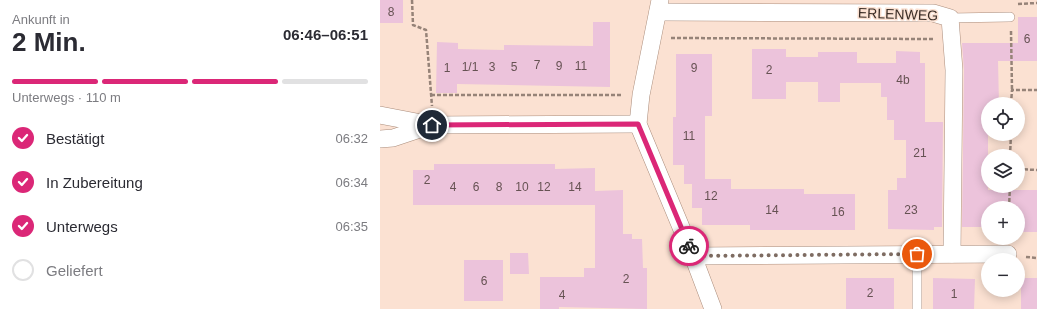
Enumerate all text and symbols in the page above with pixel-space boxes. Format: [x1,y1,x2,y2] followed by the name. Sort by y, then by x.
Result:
[388,5,395,19] house number: 8
[858,5,938,23] street label: ERLENWEG
[12,12,70,27] text: Ankunft in
[283,26,368,43] text: 06:46–06:51
[12,27,86,57] text: 2 Min.
[1024,32,1031,46] house number: 6
[534,58,541,72] house number: 7
[556,59,563,73] house number: 9
[575,59,588,73] house number: 11
[462,60,479,74] house number: 1/1
[489,60,496,74] house number: 3
[511,60,518,74] house number: 5
[444,61,451,75] house number: 1
[691,61,698,75] house number: 9
[766,63,773,77] house number: 2
[896,73,910,87] house number: 4b
[12,90,121,105] text: Unterwegs · 110 m
[981,97,1025,297] map controls
[981,97,1025,141] button: locate
[415,108,449,142] pin
[421,114,443,136] icon: home
[12,127,34,149] icon: check
[683,129,696,143] house number: 11
[46,130,104,147] text: Bestätigt
[335,131,368,146] text: 06:32
[913,146,927,160] house number: 21
[981,149,1025,193] button: layers
[12,171,34,193] icon: check
[424,173,431,187] house number: 2
[46,174,143,191] text: In Zubereitung
[335,175,368,190] text: 06:34
[450,180,457,194] house number: 4
[473,180,480,194] house number: 6
[496,180,503,194] house number: 8
[515,180,529,194] house number: 10
[537,180,551,194] house number: 12
[568,180,582,194] house number: 14
[704,189,718,203] house number: 12
[981,201,1025,245] button: +
[765,203,779,217] house number: 14
[904,203,918,217] house number: 23
[831,205,845,219] house number: 16
[12,215,34,237] icon: check
[46,218,118,235] text: Unterwegs
[335,219,368,234] text: 06:35
[669,226,709,266] courier
[678,235,700,257] icon: bike
[900,237,934,271] pin
[906,243,928,265] icon: bag
[981,253,1025,297] button: −
[46,262,103,279] text: Geliefert
[623,272,630,286] house number: 2
[481,274,488,288] house number: 6
[867,286,874,300] house number: 2
[951,287,958,301] house number: 1
[559,288,566,302] house number: 4

